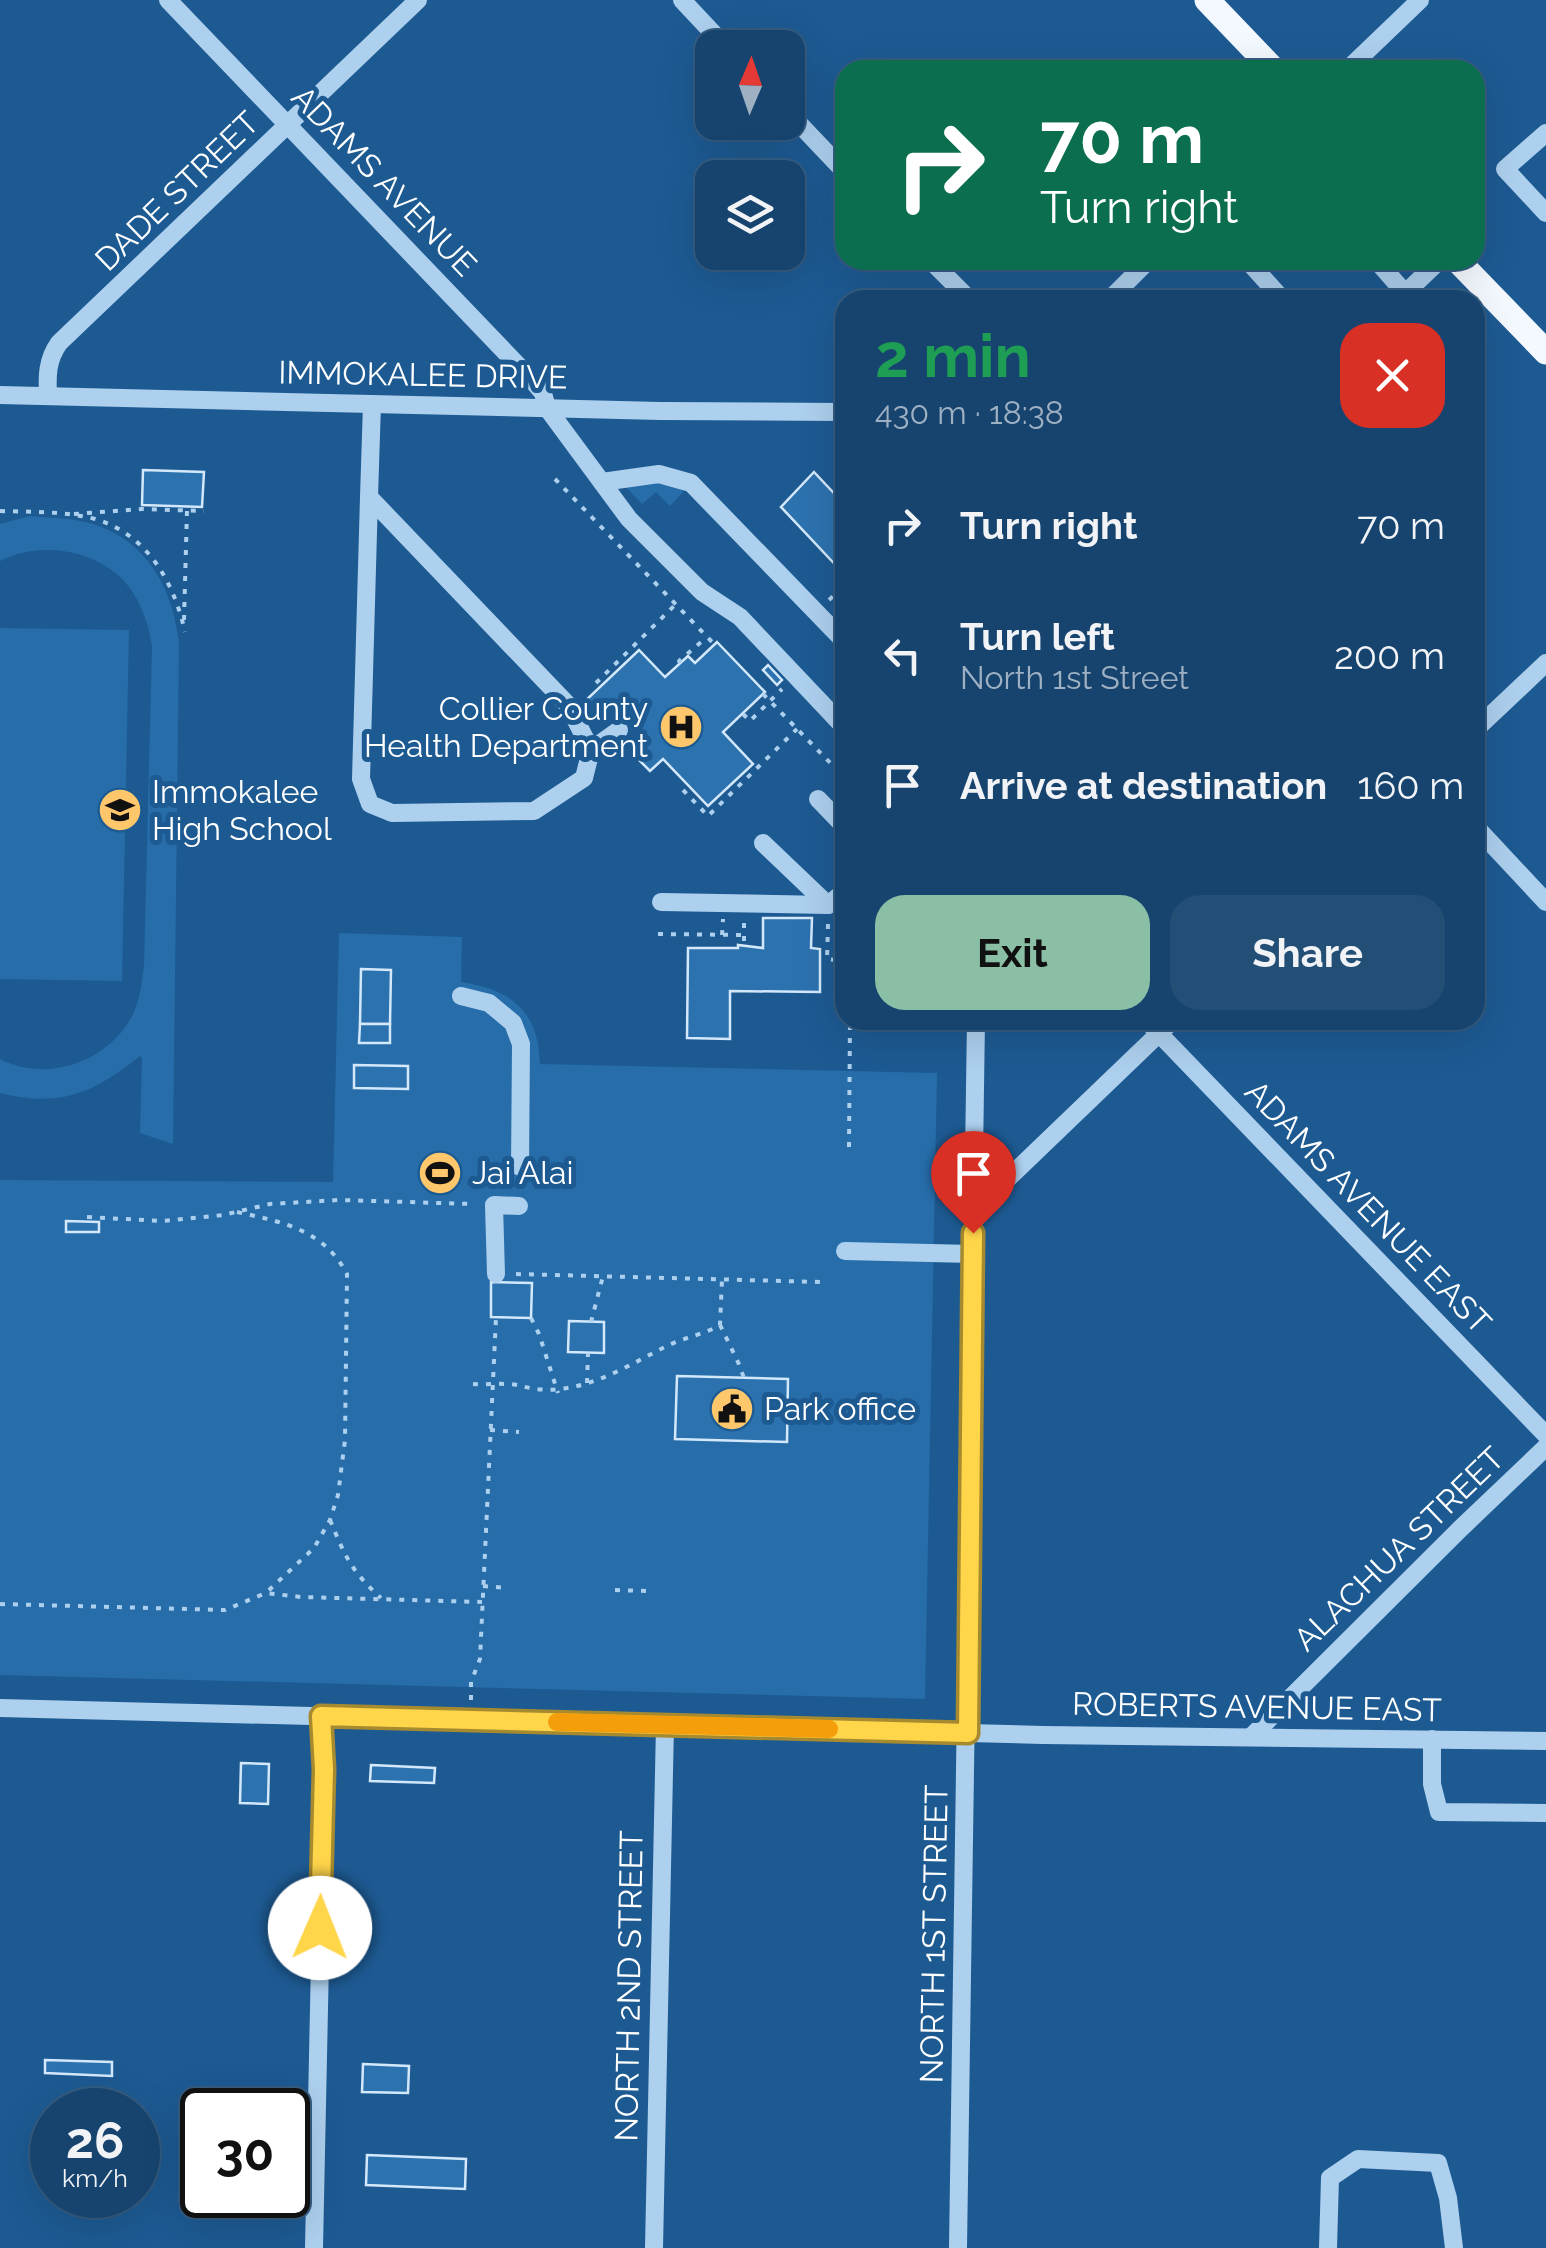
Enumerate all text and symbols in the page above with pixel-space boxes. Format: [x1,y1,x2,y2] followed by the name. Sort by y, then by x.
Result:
[695,30,805,140] north arrow
[695,30,805,270] map controls
[284,78,484,283] street label: ADAMS AVENUE
[1040,97,1204,179] text: 70 m
[875,100,1005,230] icon: right
[87,104,266,278] street label: DADE STREET
[695,160,805,270] button: layers
[1040,181,1238,234] text: Turn right
[875,321,1031,391] text: 2 min
[1340,323,1445,428] button: close
[278,353,568,396] street label: IMMOKALEE DRIVE
[875,394,1064,431] text: 430 m · 18:38
[875,498,930,553] icon: right
[960,503,1137,548] text: Turn right
[1357,503,1445,548] text: 70 m
[960,614,1115,659] text: Turn left
[875,628,930,683] icon: left
[1334,633,1445,678] text: 200 m
[960,659,1189,696] text: North 1st Street
[364,690,648,764] place label: Collier County Health Department
[658,704,704,750] hospital icon: Collier County Health Department
[875,758,930,813] icon: arrive
[960,763,1327,808] text: Arrive at destination
[1357,763,1464,808] text: 160 m
[152,773,332,847] place label: Immokalee High School
[97,787,143,833] school or university icon: Immokalee High School
[875,895,1150,1010] button: Exit
[1170,895,1445,1010] button: Share
[1238,1073,1499,1341] street label: ADAMS AVENUE EAST
[931,1131,1016,1234] pin
[946,1146,1001,1201] icon: arrive
[417,1150,463,1196] sports icon: Jai Alai
[472,1154,573,1191] place label: Jai Alai
[709,1386,755,1432] public building icon: Park office
[764,1390,916,1427] place label: Park office
[1286,1439,1511,1658] street label: ALACHUA STREET
[1072,1685,1442,1728] street label: ROBERTS AVENUE EAST
[912,1784,955,2084] street label: NORTH 1ST STREET
[607,1830,650,2142] street label: NORTH 2ND STREET
[268,1876,372,1980] position arrow
[180,2088,310,2218] speed limit sign: 30
[66,2111,124,2170] text: 26
[62,2163,128,2193] text: km/h

